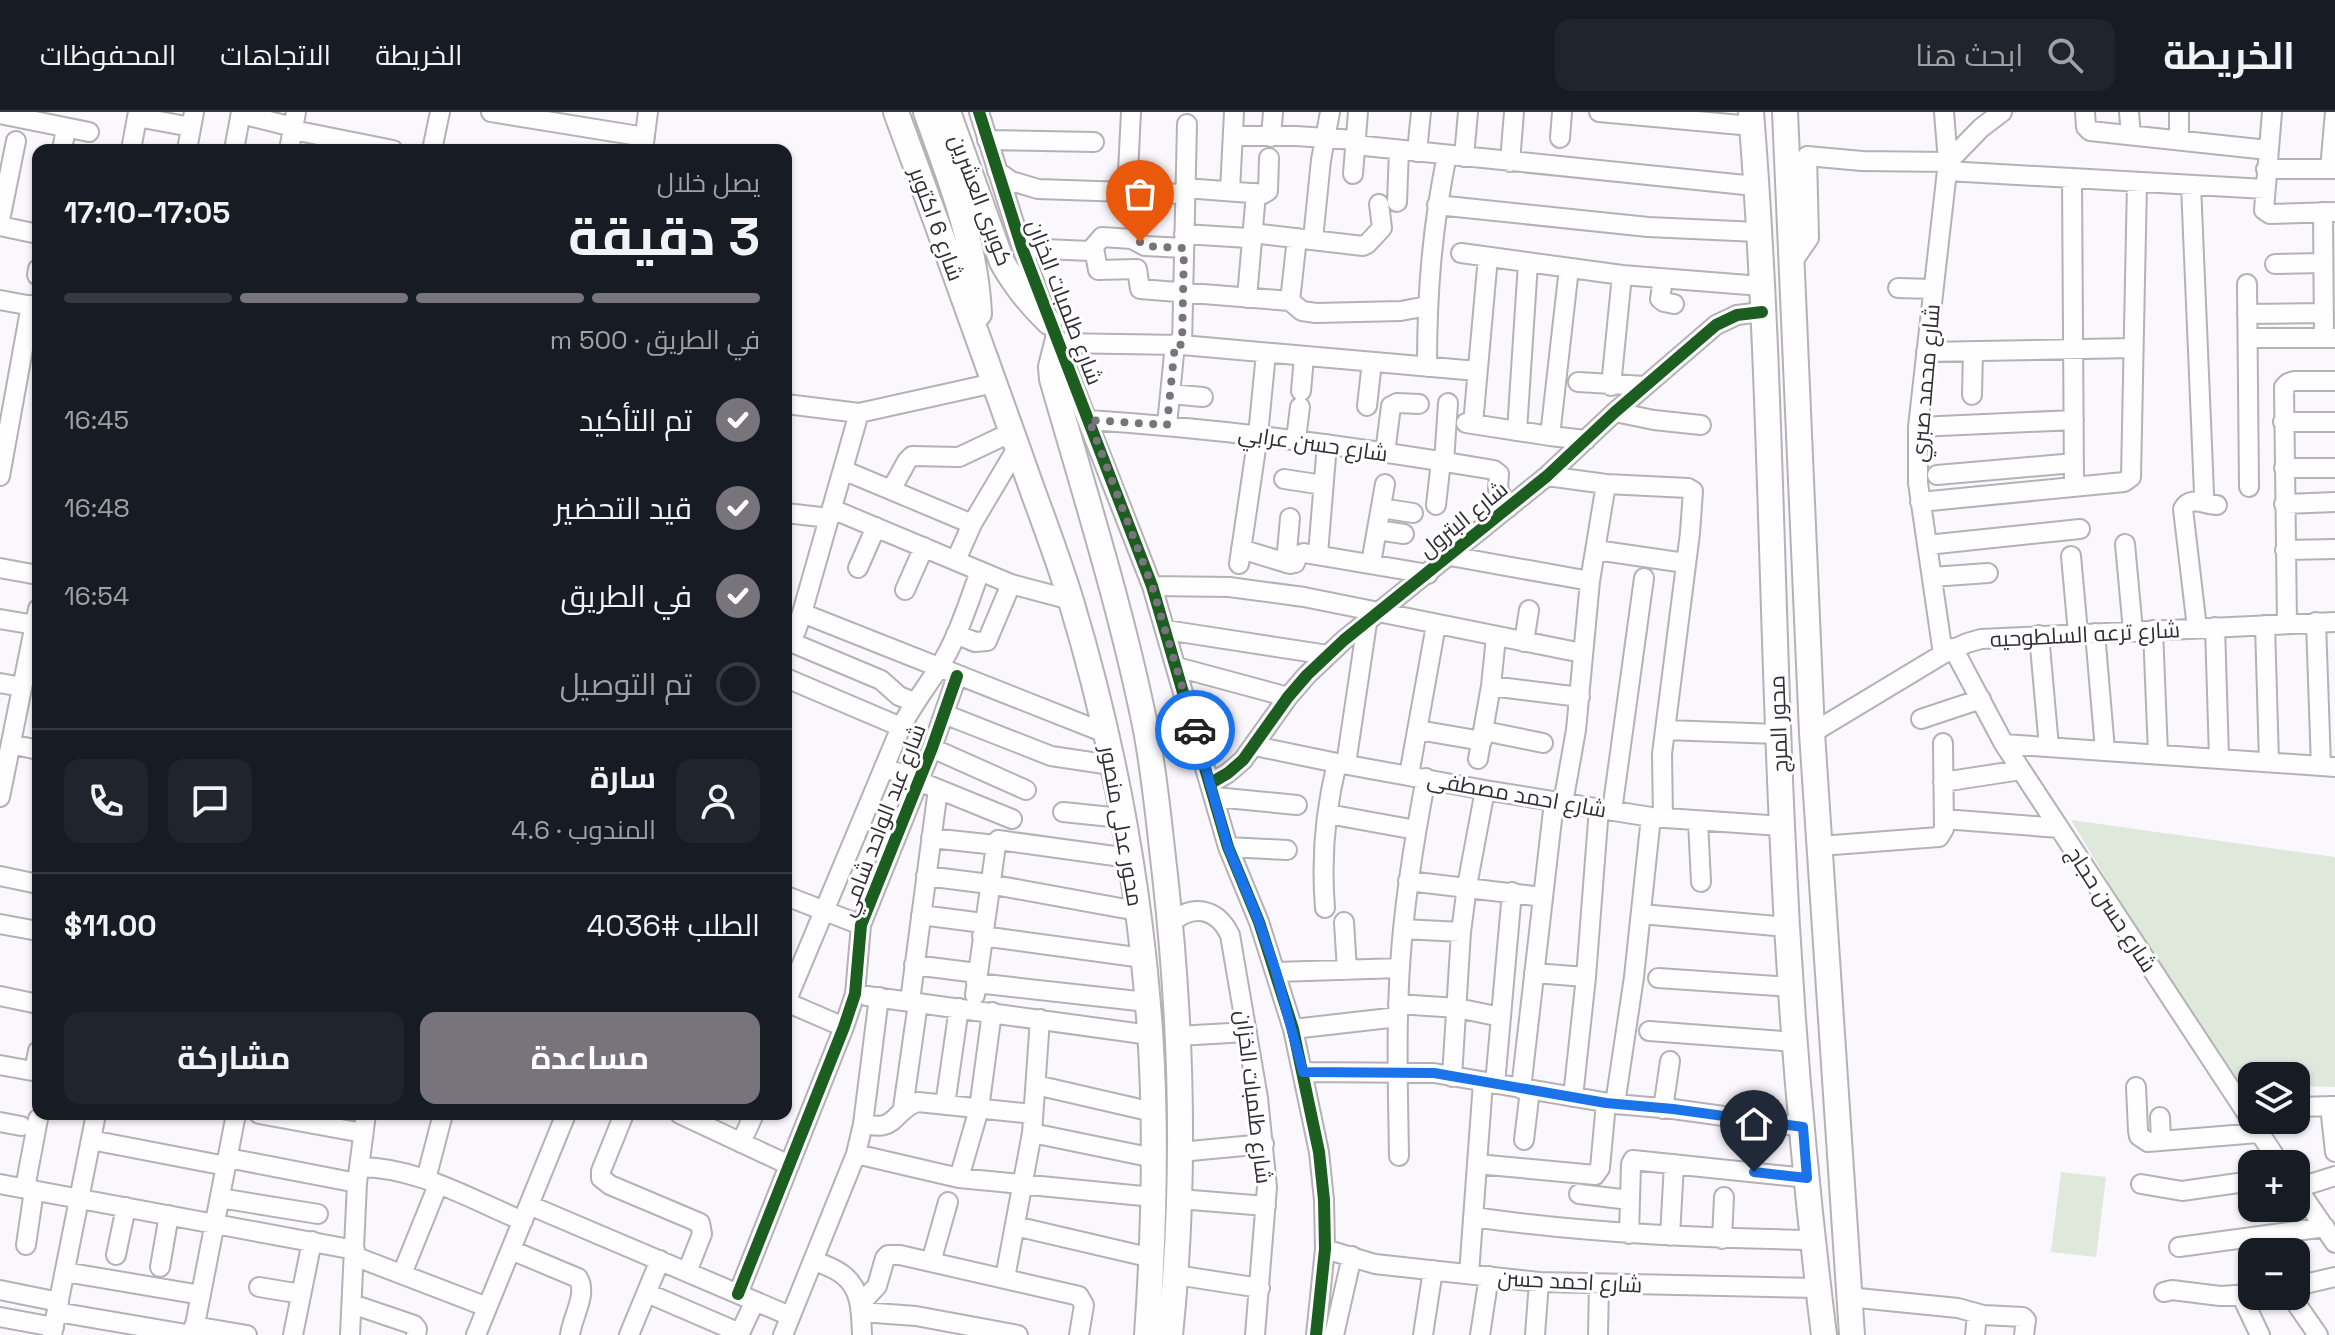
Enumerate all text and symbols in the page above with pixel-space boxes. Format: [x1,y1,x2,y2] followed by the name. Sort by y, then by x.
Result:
[1555,19,2115,91] search box
[2163,32,2295,80] text: الخريطة
[2043,33,2087,77] icon: search
[1915,36,2023,75] text: ابحث هنا
[40,37,176,73] text: المحفوظات
[220,37,331,73] text: الاتجاهات
[375,37,463,73] text: الخريطة
[943,130,1019,270] street label: كوبرى العشرين
[1106,160,1174,242] pin
[902,162,970,285] street label: شارع 6 اكتوبر
[657,166,760,200] text: يصل خلال
[1118,172,1162,216] icon: bag
[64,193,230,232] text: 17:05–17:10
[568,204,760,270] text: 3 دقيقة
[1020,215,1109,389] street label: شارع طلمبات الخزان
[1904,303,1949,464] street label: شارع محمد صبري
[550,323,760,357] text: في الطريق · 500 m
[716,398,760,442] icon: check
[579,401,692,440] text: تم التأكيد
[64,403,129,437] text: 16:45
[1236,419,1390,470] street label: شارع حسن عرابي
[1413,475,1514,564] street label: شارع البترول
[716,486,760,530] icon: check
[555,489,692,528] text: قيد التحضير
[64,491,130,525] text: 16:48
[716,574,760,618] icon: check
[560,577,692,616] text: في الطريق
[64,579,129,613] text: 16:54
[1989,615,2181,654] street label: شارع ترعه السلطوحيه
[560,665,692,704] text: تم التوصيل
[1762,675,1795,773] street label: محور المرج
[1155,690,1235,770] courier
[1173,708,1217,752] icon: car
[832,720,934,921] street label: شارع عبد الواحد شامي
[1094,742,1150,908] street label: محور عدلى منصور
[590,758,656,797] text: سارة
[64,759,148,843] button: phone
[168,759,252,843] button: chat
[676,759,760,843] button: person
[1425,764,1609,825] street label: شارع احمد مصطفى
[511,813,656,847] text: المندوب · 4.6
[2060,841,2163,978] street label: شارع حسن حجاج
[64,906,157,945] text: $11.00
[586,906,760,945] text: الطلب #4036
[1228,1009,1279,1185] street label: شارع طلمبات الخزان
[64,1012,404,1104] button: مشاركة
[420,1012,760,1104] button: مساعدة
[2238,1062,2310,1310] map controls
[2238,1062,2310,1134] button: layers
[1720,1090,1788,1172] pin
[1732,1102,1776,1146] icon: home
[2238,1150,2310,1222] button: +
[2238,1238,2310,1310] button: −
[1497,1263,1643,1300] street label: شارع احمد حسن

